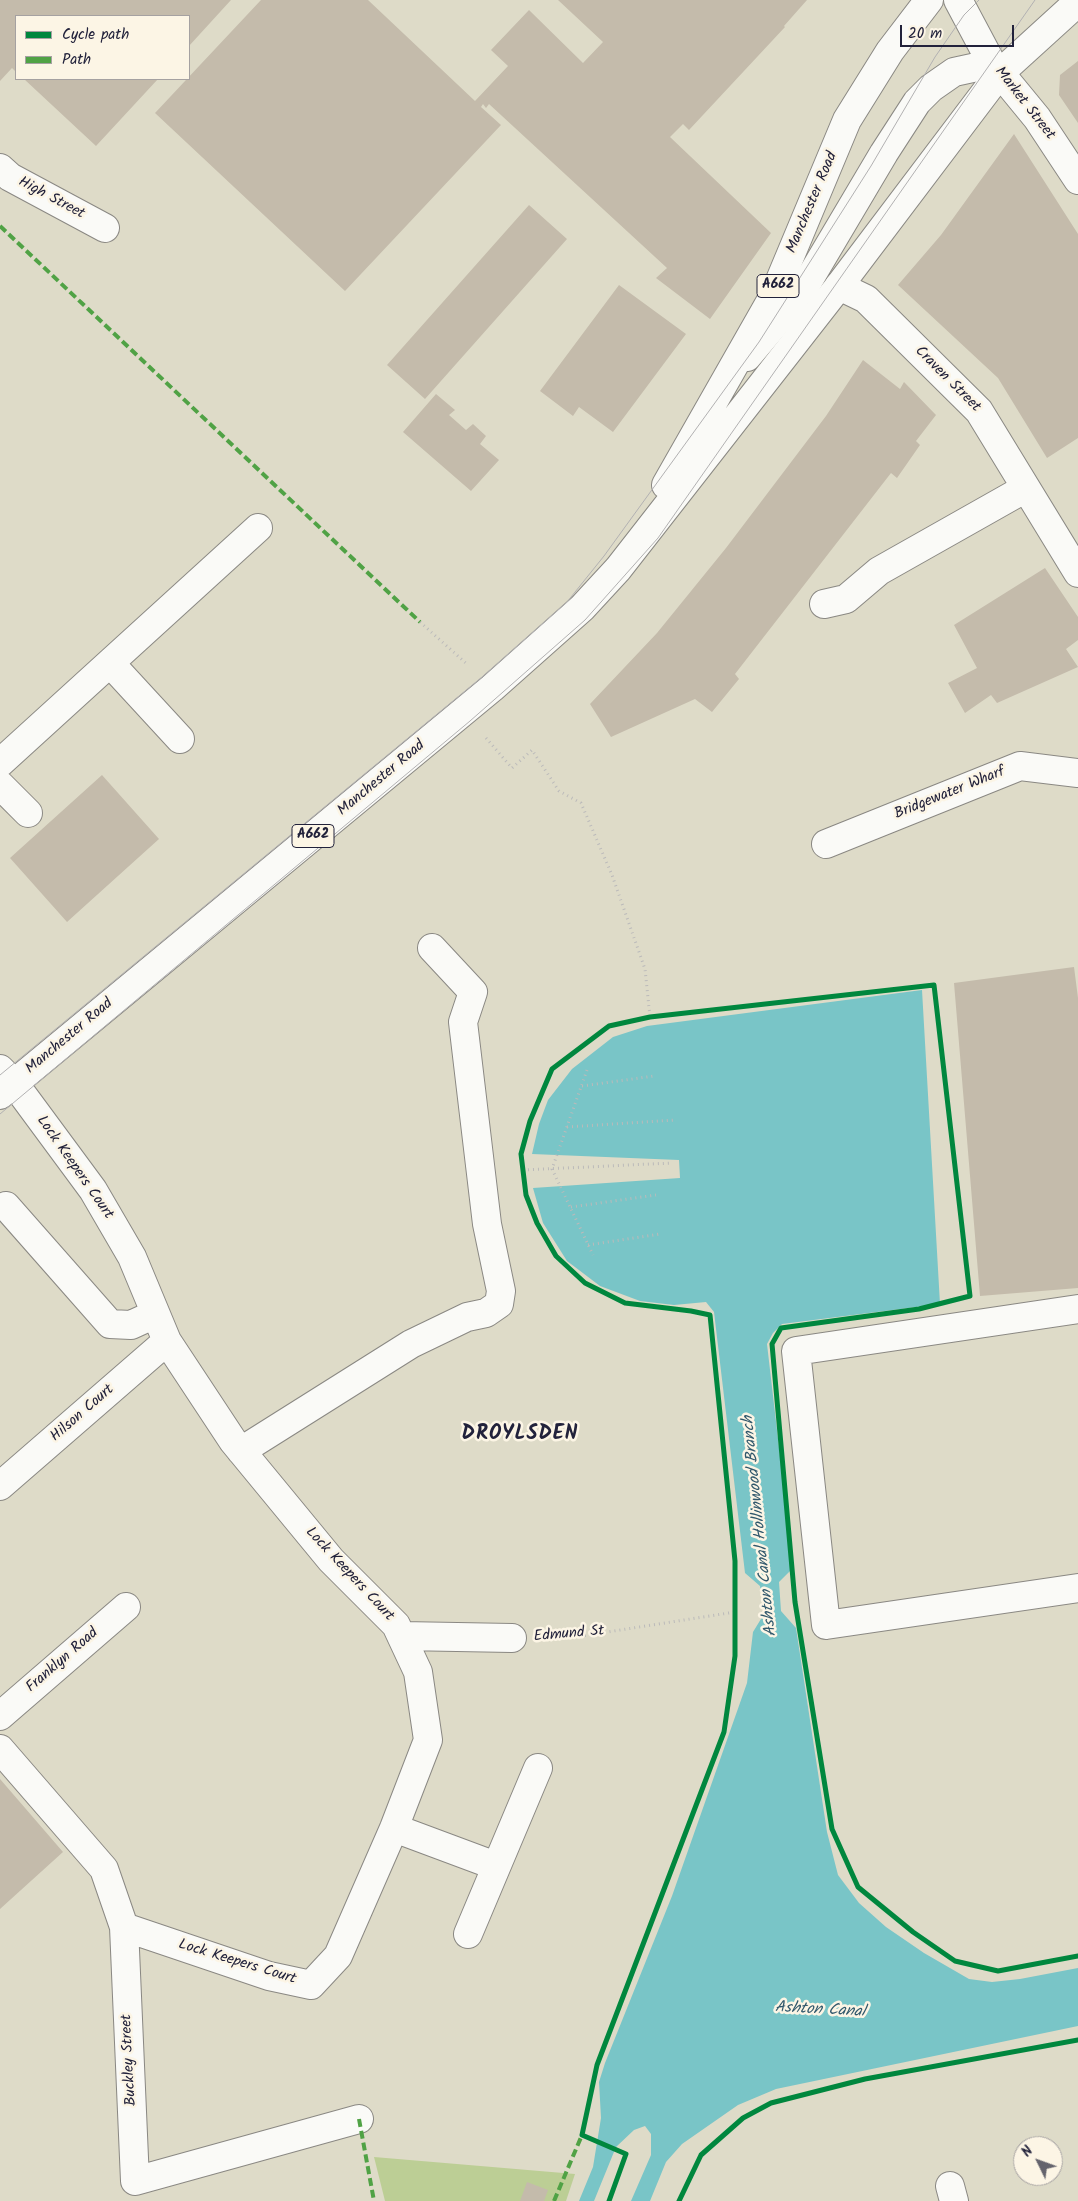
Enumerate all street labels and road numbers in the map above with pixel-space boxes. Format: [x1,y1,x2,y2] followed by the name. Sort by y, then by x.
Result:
[990,64,1058,144] street label: Market Street
[784,150,842,256] street label: Manchester Road
[15,174,87,224] street label: High Street
[757,274,799,298] road number: A662
[910,343,984,417] street label: Craven Street
[335,737,429,821] street label: Manchester Road
[892,764,1008,824] street label: Bridgewater Wharf
[292,824,334,848] road number: A662
[23,995,117,1079] street label: Manchester Road
[32,1113,116,1223] street label: Lock Keepers Court
[48,1382,118,1446] street label: Hilson Court
[301,1524,397,1626] street label: Lock Keepers Court
[533,1623,605,1647] street label: Edmund St
[23,1625,103,1697] street label: Franklyn Road
[176,1937,298,1989] street label: Lock Keepers Court
[119,2014,141,2106] street label: Buckley Street

